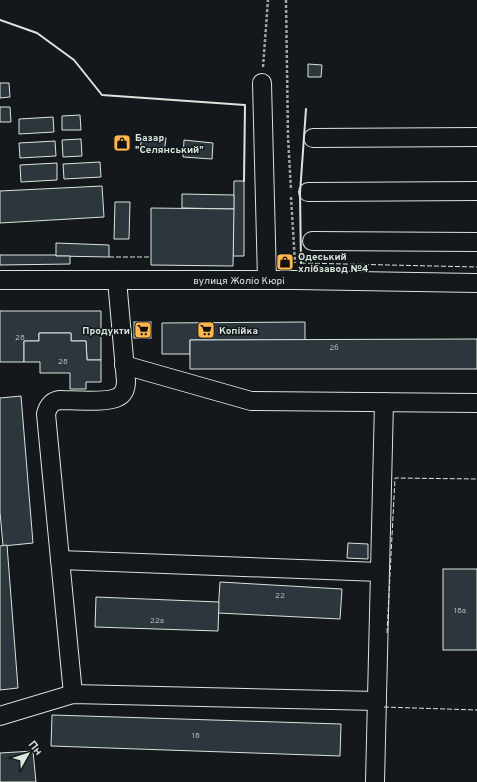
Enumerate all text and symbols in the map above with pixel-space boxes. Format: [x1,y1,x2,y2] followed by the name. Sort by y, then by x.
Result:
[135,132,204,157] place label: Базар "Селянський"
[112,133,132,153] shop icon: Базар "Селянський"
[298,251,368,276] place label: Одеський хлібзавод №4
[275,252,295,272] shop icon: Одеський хлібзавод №4
[193,275,285,288] street label: вулиця Жоліо Кюрі
[133,320,153,340] supermarket icon: Продукти
[196,320,216,340] supermarket icon: Копійка
[82,325,130,338] place label: Продукти
[219,325,258,338] place label: Копійка
[15,333,25,343] house number: 28
[329,343,339,353] house number: 26
[58,357,68,367] house number: 28
[275,591,285,601] house number: 22
[454,606,466,616] house number: 18а
[150,616,164,626] house number: 22а
[192,731,200,741] house number: 18
[8,734,48,774] north arrow
[25,738,45,759] text: Пн

